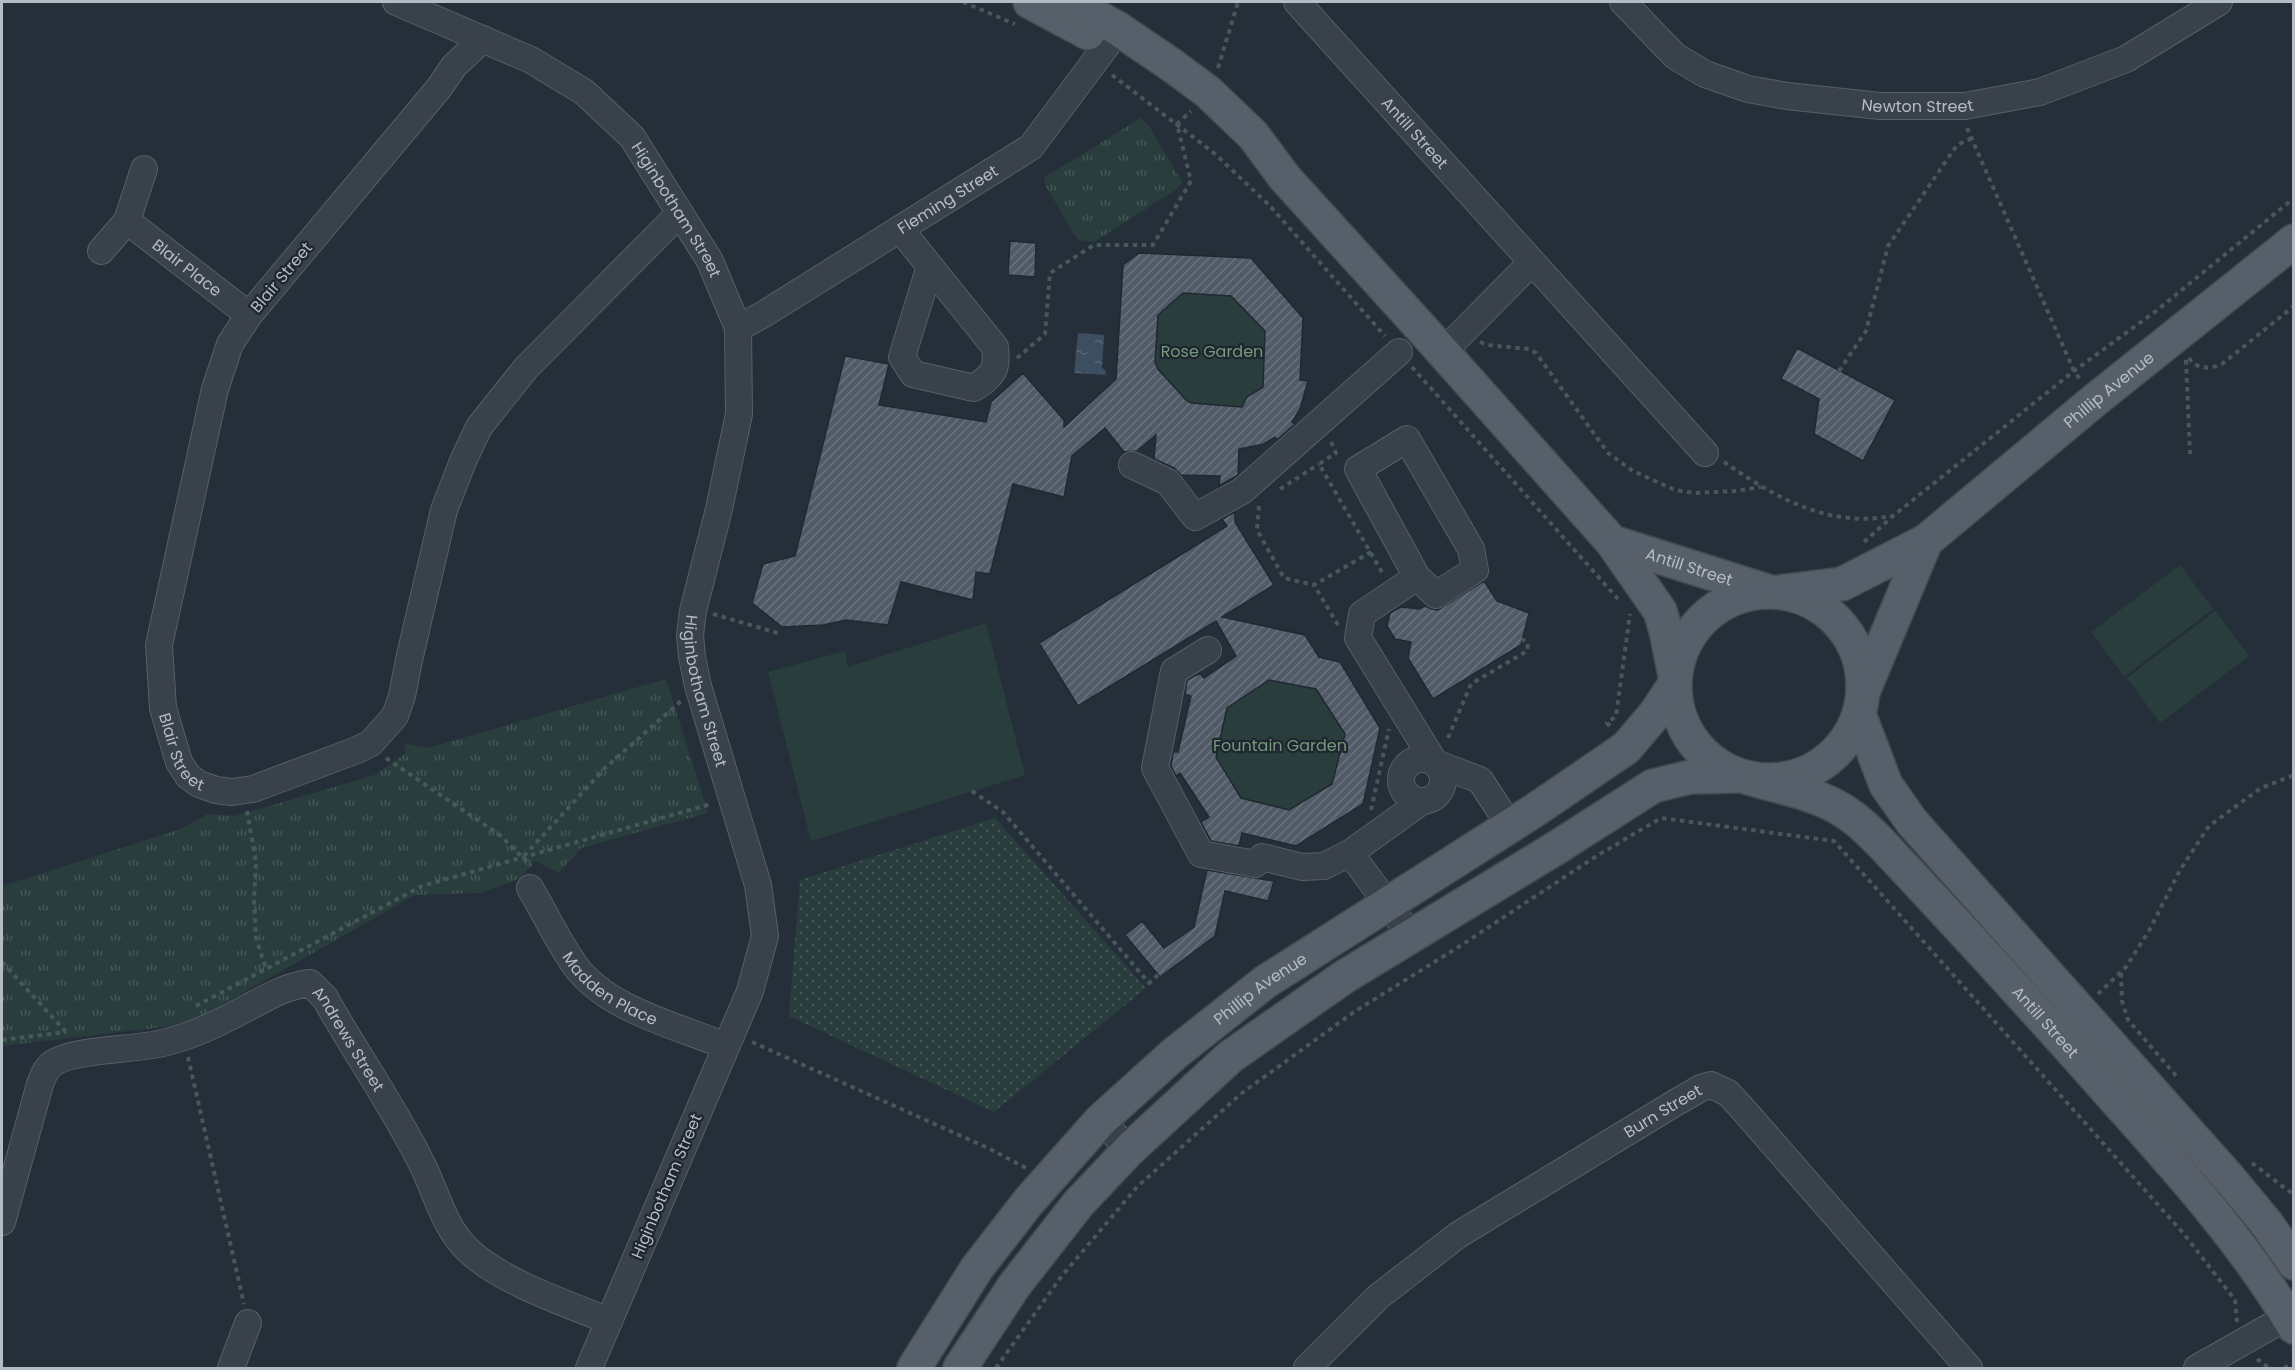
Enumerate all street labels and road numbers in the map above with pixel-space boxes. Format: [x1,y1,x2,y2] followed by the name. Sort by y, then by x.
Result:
[1376,92,1453,174] street label: Antill Street
[1860,93,1975,118] street label: Newton Street
[626,138,727,281] street label: Higinbotham Street
[893,159,1003,240] street label: Fleming Street
[147,234,227,302] street label: Blair Place
[245,237,318,317] street label: Blair Street
[2059,346,2159,434] street label: Phillip Avenue
[1643,542,1736,591] street label: Antill Street
[678,614,733,770] street label: Higinbotham Street
[153,710,207,797] street label: Blair Street
[557,947,661,1031] street label: Madden Place
[1209,947,1312,1031] street label: Phillip Avenue
[307,981,390,1096] street label: Andrews Street
[2007,981,2084,1063] street label: Antill Street
[1619,1079,1706,1144] street label: Burn Street
[625,1110,707,1262] street label: Higinbotham Street

